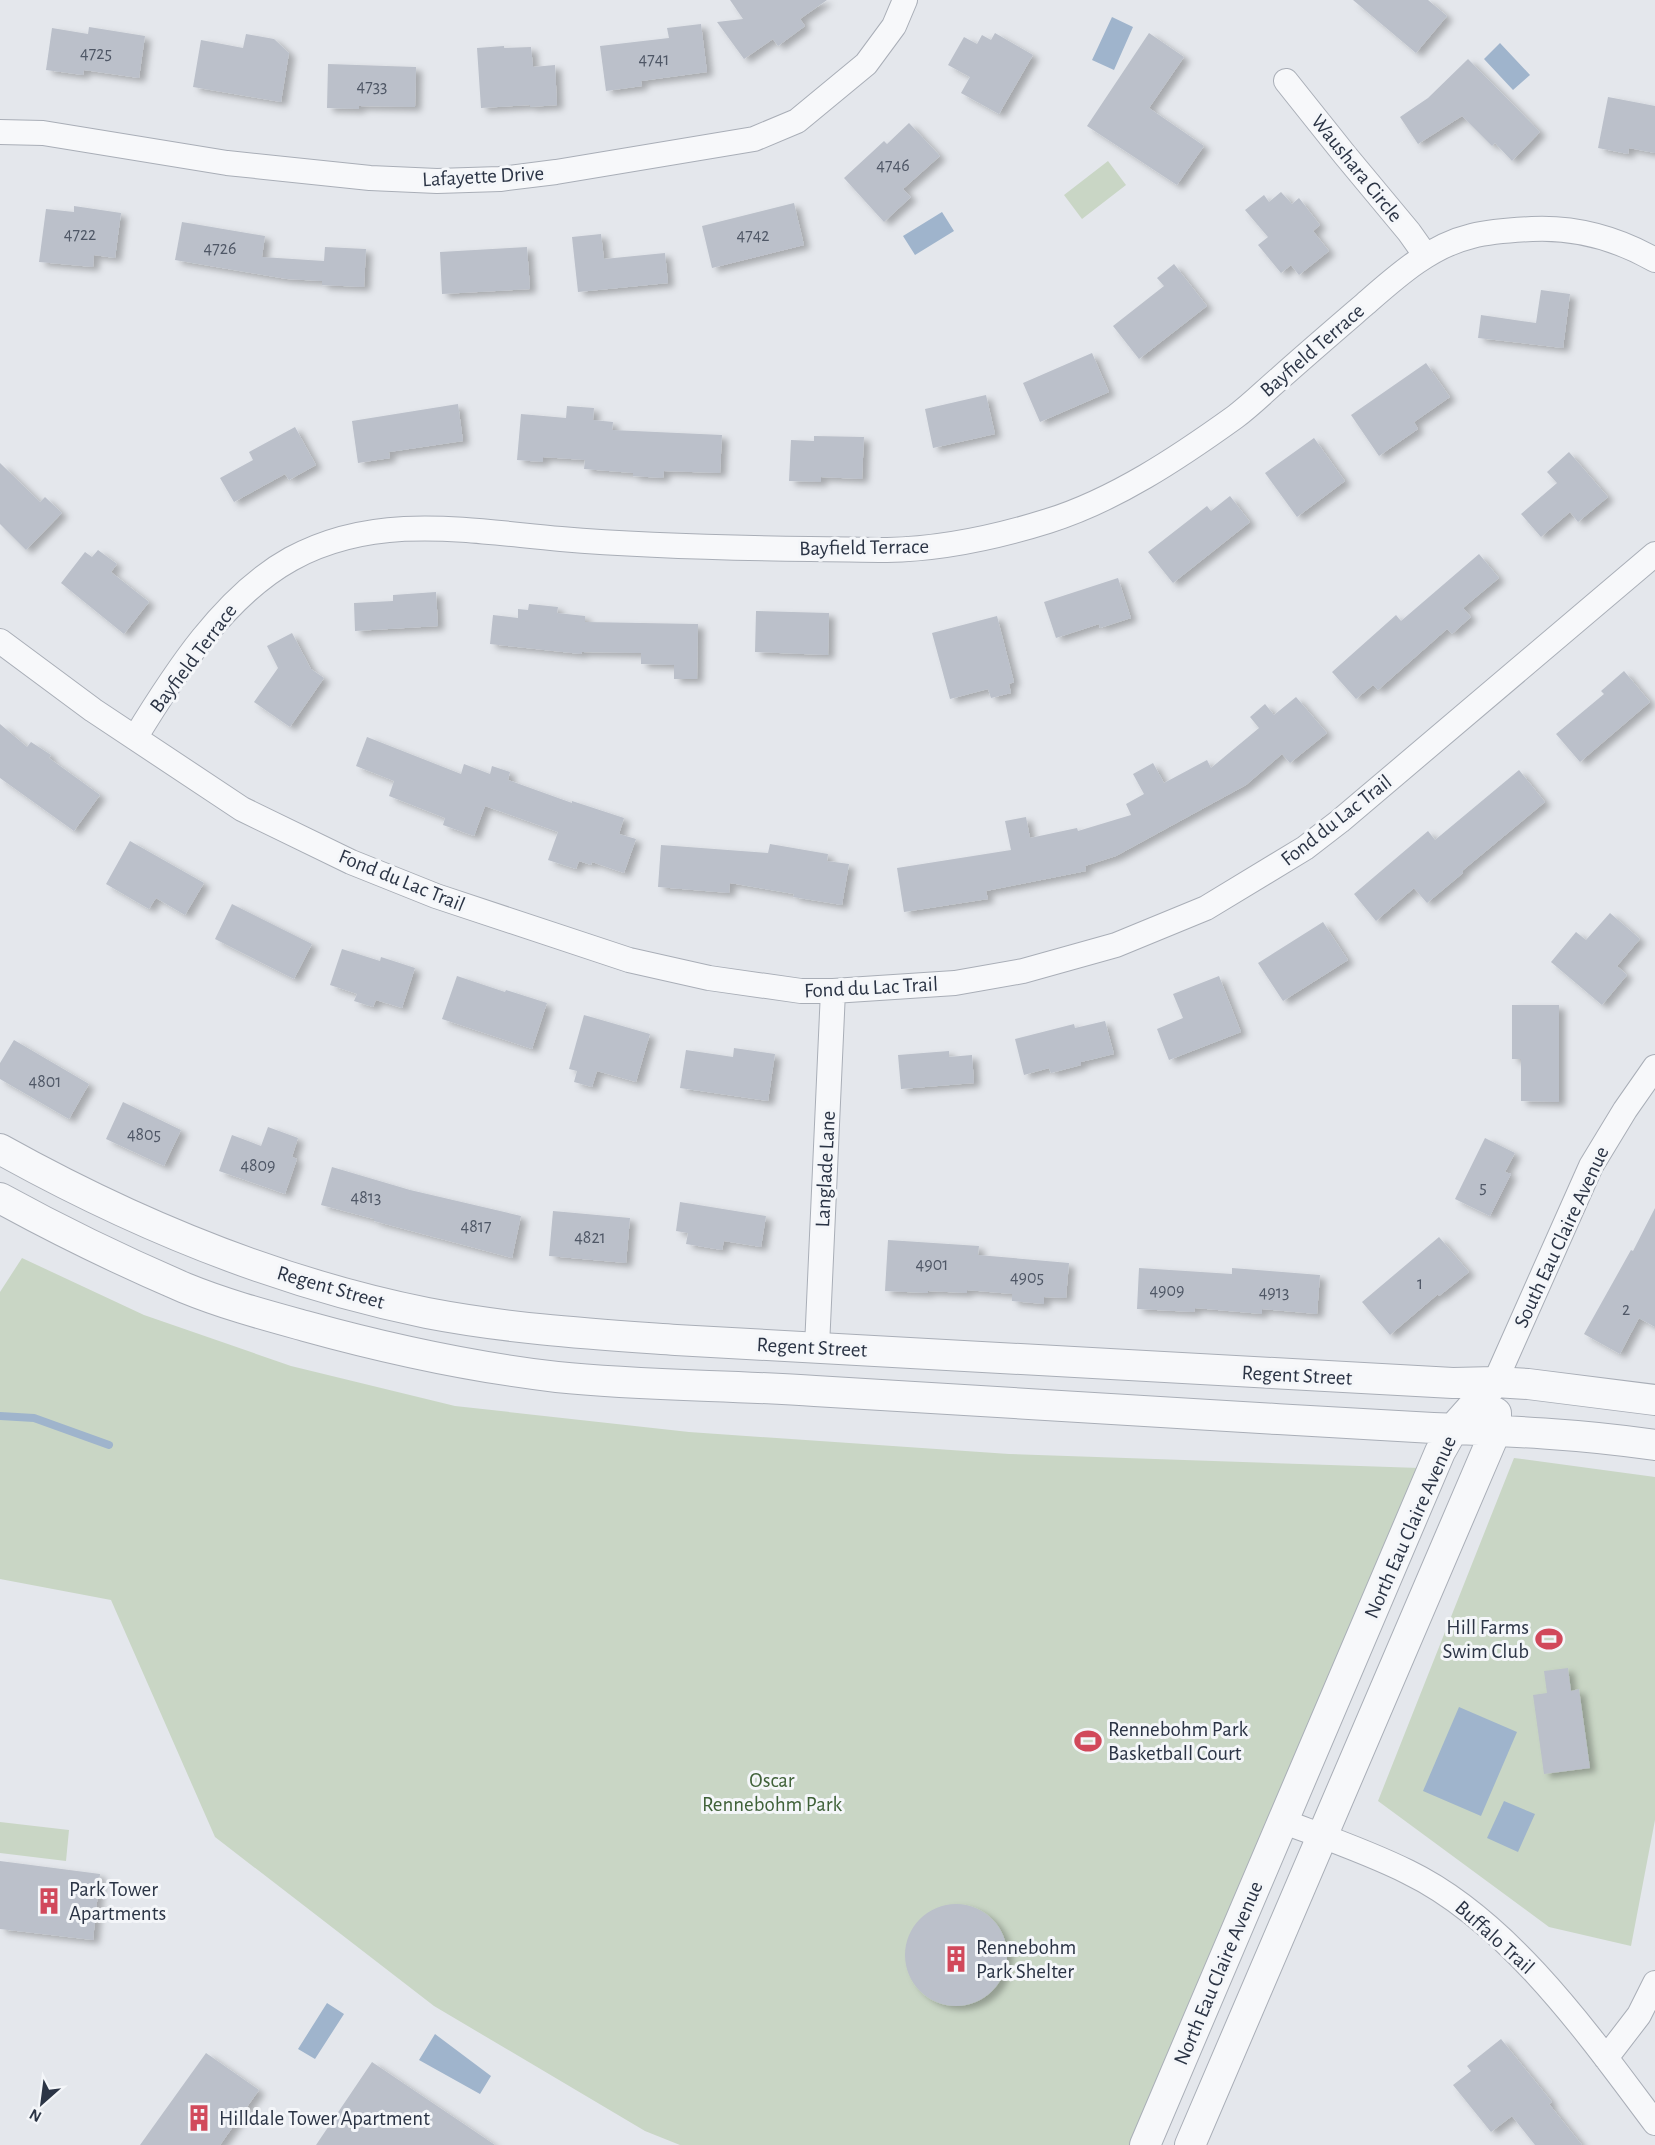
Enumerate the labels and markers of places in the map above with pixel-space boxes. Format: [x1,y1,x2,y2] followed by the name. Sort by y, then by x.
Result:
[1442,1617,1529,1662] place label: Hill Farms Swim Club
[1534,1624,1564,1654] sports icon: Hill Farms Swim Club
[1108,1719,1248,1764] place label: Rennebohm Park Basketball Court
[1073,1726,1103,1756] sports icon: Rennebohm Park Basketball Court
[69,1879,166,1924] place label: Park Tower Apartments
[34,1886,64,1916] building icon: Park Tower Apartments
[976,1937,1076,1982] place label: Rennebohm Park Shelter
[941,1944,971,1974] building icon: Rennebohm Park Shelter
[184,2103,214,2133] building icon: Hilldale Tower Apartment
[219,2108,430,2129] place label: Hilldale Tower Apartment

